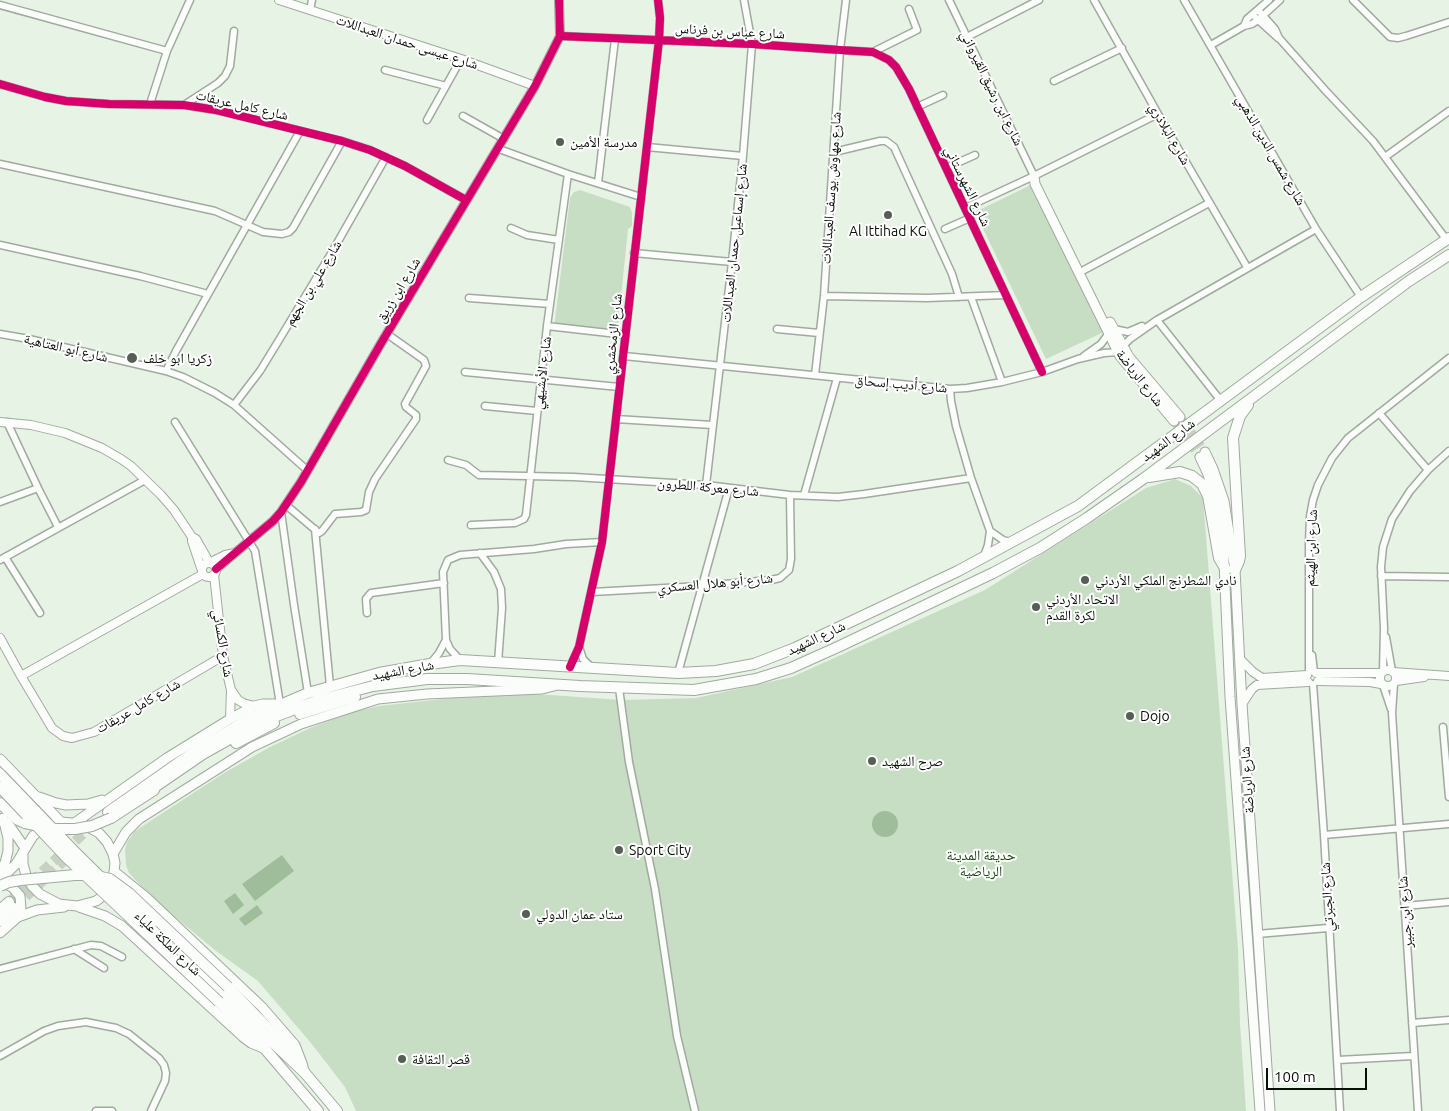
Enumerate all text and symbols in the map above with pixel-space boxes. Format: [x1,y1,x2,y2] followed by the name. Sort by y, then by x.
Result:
[334,11,480,73] street label: شارع عيسى حمدان العبداللات
[675,20,785,42] street label: شارع عباس بن فرناس
[957,28,1027,148] street label: شارع ابن رشيق القيرواني
[194,86,290,124] street label: شارع كامل عريقات
[1232,92,1310,208] street label: شارع شمس الدين الذهبي
[1146,100,1194,168] street label: شارع البلاذري
[817,111,845,265] street label: شارع مهاوش يوسف العبداللات
[570,134,637,150] place label: مدرسة الأمين
[554,136,566,148] marker: مدرسة الأمين
[941,143,995,229] street label: شارع الشهرستاني
[717,163,751,323] street label: شارع إسماعيل حمدان العبداللات
[882,209,894,221] marker: Al Ittihad KG
[849,223,927,239] place label: Al Ittihad KG
[281,237,345,329] street label: شارع علي بن الجهم
[372,254,424,326] street label: شارع ابن زريق
[600,293,626,375] street label: شارع الزمخشري
[22,330,110,366] street label: شارع أبو العتاهية
[529,335,555,411] street label: شارع الأبشيهي
[1113,346,1167,410] street label: شارع الرياضة
[143,350,212,366] place label: زكريا ابو خلف
[125,351,139,365] marker: زكريا ابو خلف
[854,372,948,396] street label: شارع أديب إسحاق
[1138,415,1198,465] street label: شارع الشهيد
[656,474,760,500] street label: شارع معركة اللطرون
[1301,509,1321,587] street label: شارع ابن الهيثم
[656,570,774,596] street label: شارع أبو هلال العسكري
[1095,572,1236,588] place label: نادي الشطرنج الملكي الأردني
[1079,574,1091,586] marker: نادي الشطرنج الملكي الأردني
[1046,591,1119,624] place label: الاتحاد الأردني لكرة القدم
[1030,601,1042,613] marker: الاتحاد الأردني لكرة القدم
[209,608,237,678] street label: شارع الكسائي
[784,617,848,659] street label: شارع الشهيد
[371,656,435,684] street label: شارع الشهيد
[93,675,183,737] street label: شارع كامل عريقات
[1140,708,1170,724] place label: Dojo
[1124,710,1136,722] marker: Dojo
[1236,746,1258,814] street label: شارع الرياضة
[882,753,943,769] place label: صرح الشهيد
[866,755,878,767] marker: صرح الشهيد
[629,842,691,858] place label: Sport City
[613,844,625,856] marker: Sport City
[946,847,1016,880] park label: حديقة المدينة الرياضية
[1317,862,1337,932] street label: شارع الجبرتي
[1394,875,1416,949] street label: شارع ابن جبير
[536,906,623,922] place label: ستاد عمان الدولي
[131,907,205,979] street label: شارع الملكة علياء
[520,908,532,920] marker: ستاد عمان الدولي
[412,1051,470,1067] place label: قصر الثقافة
[396,1053,408,1065] marker: قصر الثقافة
[1269,1058,1370,1090] scale bar
[1274,1068,1316,1085] text: 100 m

